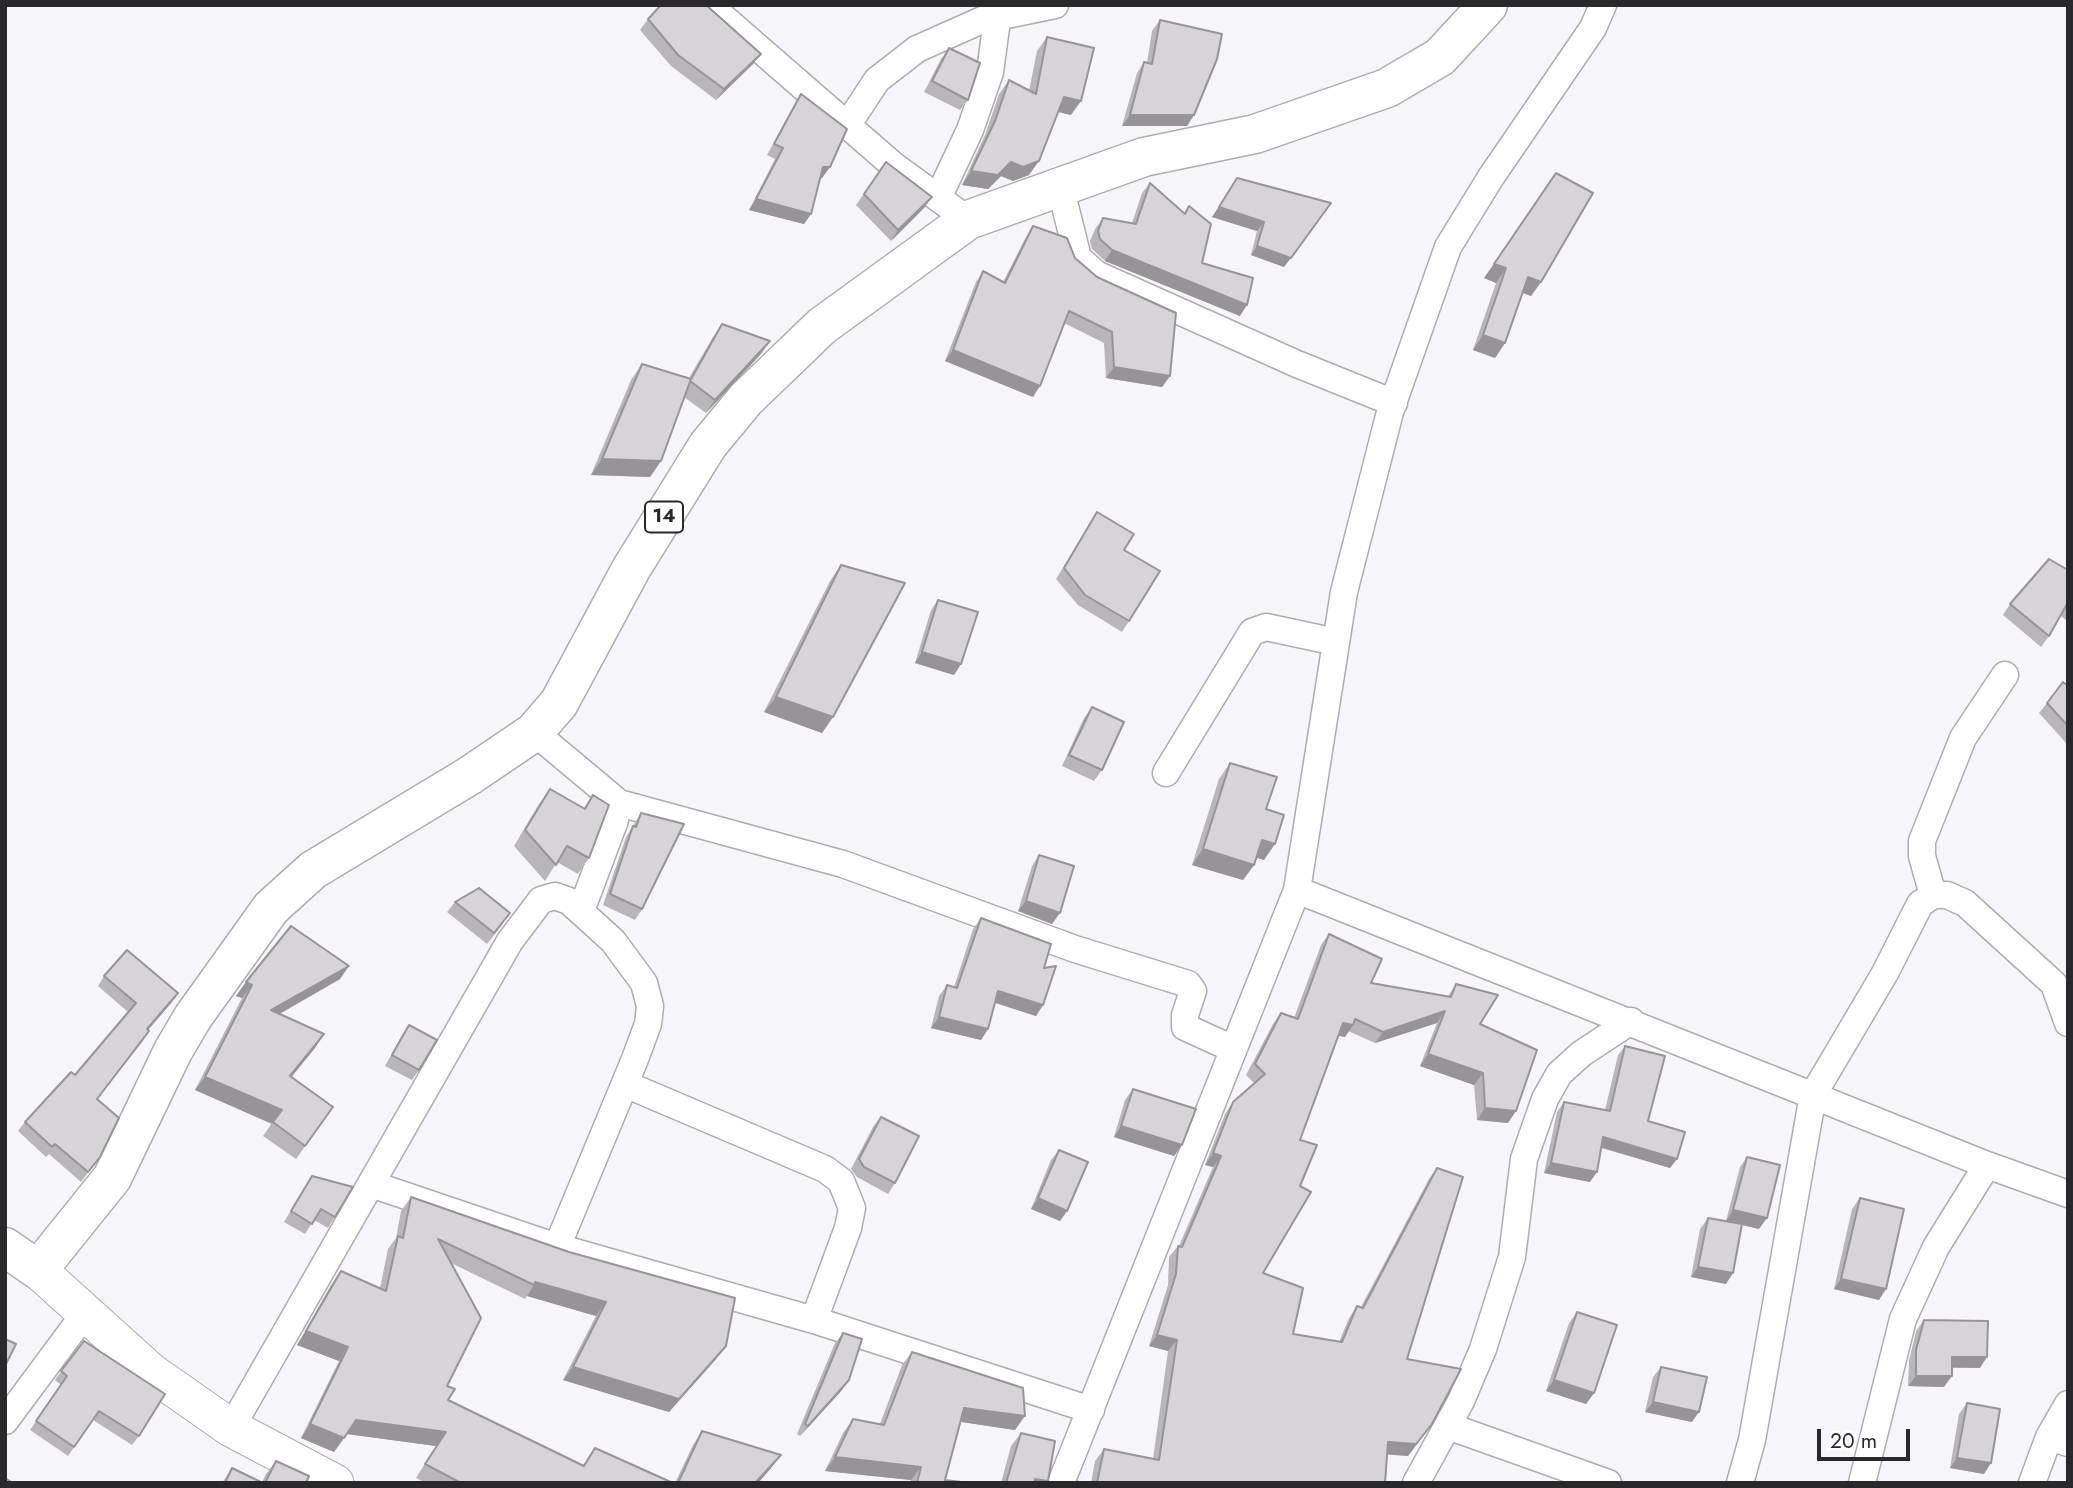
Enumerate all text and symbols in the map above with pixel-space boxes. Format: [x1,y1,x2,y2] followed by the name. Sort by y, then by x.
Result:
[645,502,683,532] road number: 14
[1821,1414,1914,1458] scale bar
[1830,1426,1877,1456] text: 20 m

